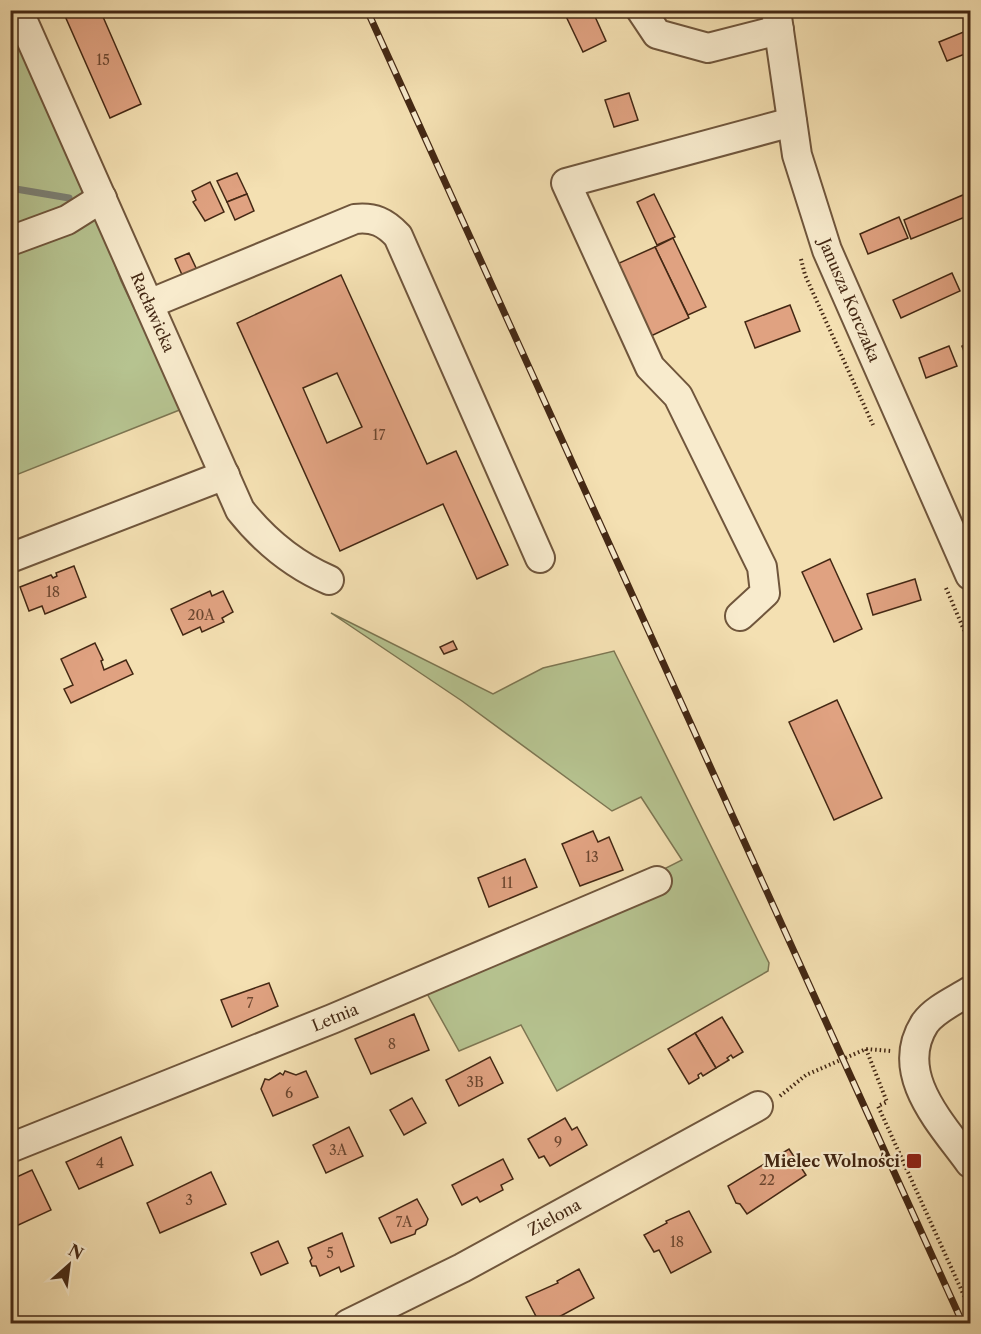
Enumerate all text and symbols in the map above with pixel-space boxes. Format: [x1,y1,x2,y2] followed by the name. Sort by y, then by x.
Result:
[96,51,110,69] house number: 15
[814,232,885,365] street label: Janusza Korczaka
[127,269,180,356] street label: Racławicka
[373,426,385,444] house number: 17
[46,583,60,601] house number: 18
[187,606,215,624] house number: 20A
[585,848,599,866] house number: 13
[501,874,513,892] house number: 11
[247,994,254,1012] house number: 7
[309,998,362,1035] street label: Letnia
[388,1035,396,1053] house number: 8
[466,1073,484,1091] house number: 3B
[285,1084,293,1102] house number: 6
[554,1133,562,1151] house number: 9
[329,1141,348,1159] house number: 3A
[764,1151,900,1171] place label: Mielec Wolności
[905,1152,923,1170] marker: Mielec Wolności
[96,1154,104,1172] house number: 4
[759,1171,775,1189] house number: 22
[185,1191,193,1209] house number: 3
[524,1194,585,1240] street label: Zielona
[396,1213,413,1231] house number: 7A
[670,1233,684,1251] house number: 18
[39,1235,99,1295] north arrow
[65,1240,87,1264] text: N
[326,1244,334,1262] house number: 5

